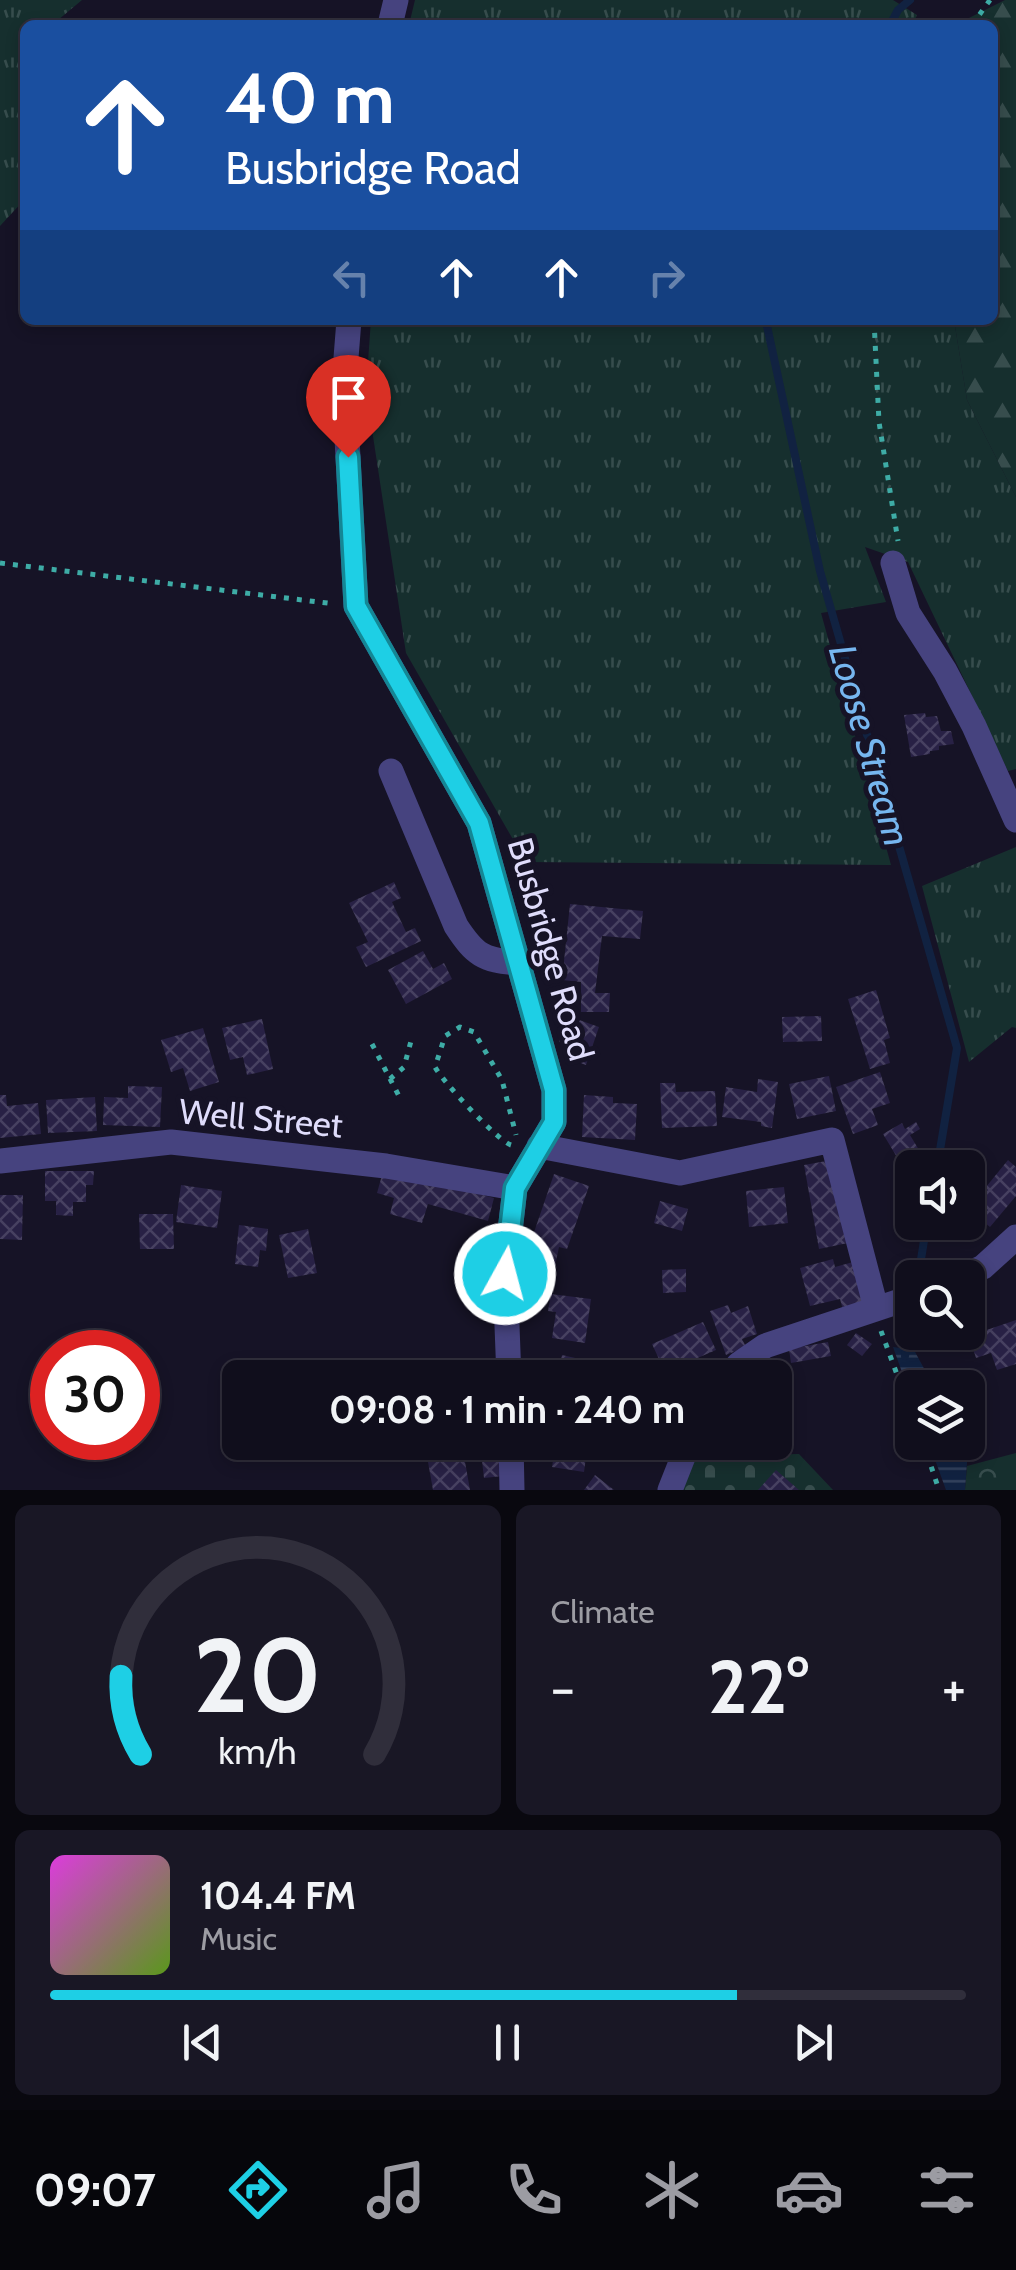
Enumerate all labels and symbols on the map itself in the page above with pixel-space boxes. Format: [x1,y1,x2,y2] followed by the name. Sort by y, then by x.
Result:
[306,355,391,458] pin
[819,639,921,851] water label: Loose Stream
[499,833,603,1065] street label: Busbridge Road
[177,1089,345,1147] street label: Well Street
[453,1222,557,1326] position arrow
[30,1330,160,1460] speed limit sign: 30

